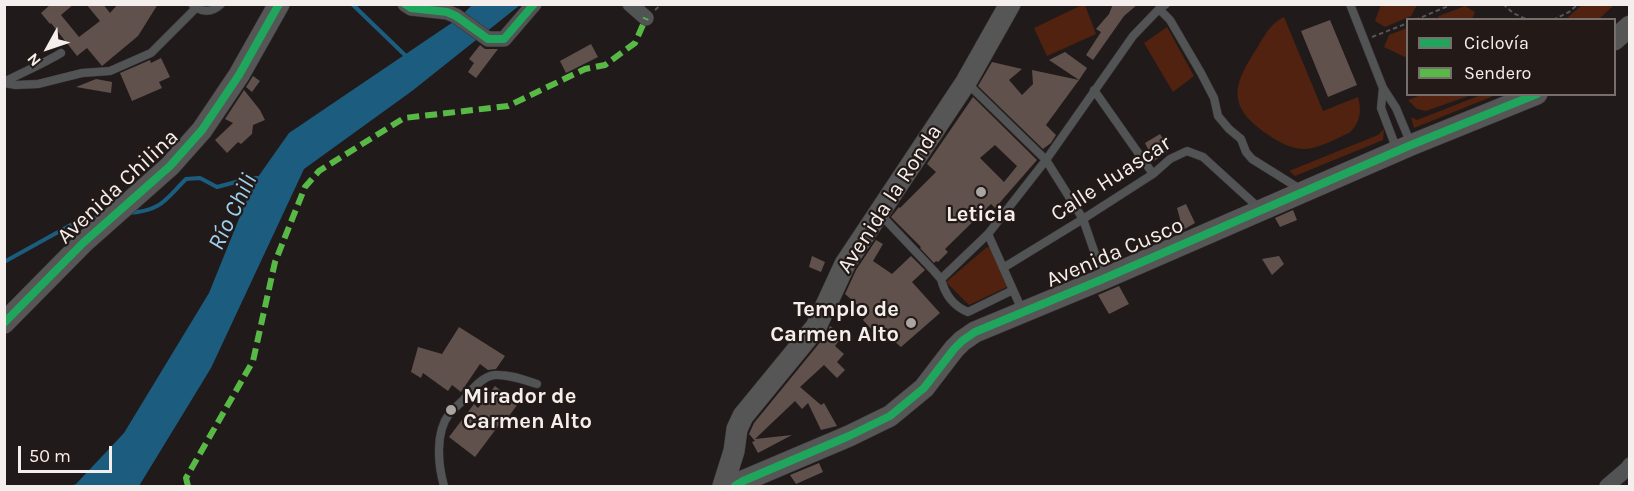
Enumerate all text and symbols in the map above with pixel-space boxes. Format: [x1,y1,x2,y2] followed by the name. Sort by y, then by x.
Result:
[18,18,78,78] north arrow
[1406,18,1616,96] legend
[1464,32,1529,54] text: Ciclovía
[23,49,45,70] text: N
[1464,62,1531,84] text: Sendero
[832,120,948,278] street label: Avenida la Ronda
[52,124,184,250] street label: Avenida Chilina
[1046,130,1176,228] street label: Calle Huascar
[202,169,264,255] water label: Río Chili
[974,185,988,199] marker: Leticia
[946,202,1016,228] place label: Leticia
[1042,212,1188,294] street label: Avenida Cusco
[770,297,899,348] place label: Templo de Carmen Alto
[904,316,918,330] marker: Templo de Carmen Alto
[463,384,592,436] place label: Mirador de Carmen Alto
[444,403,458,417] marker: Mirador de Carmen Alto
[21,434,116,472] scale bar
[29,445,71,467] text: 50 m

